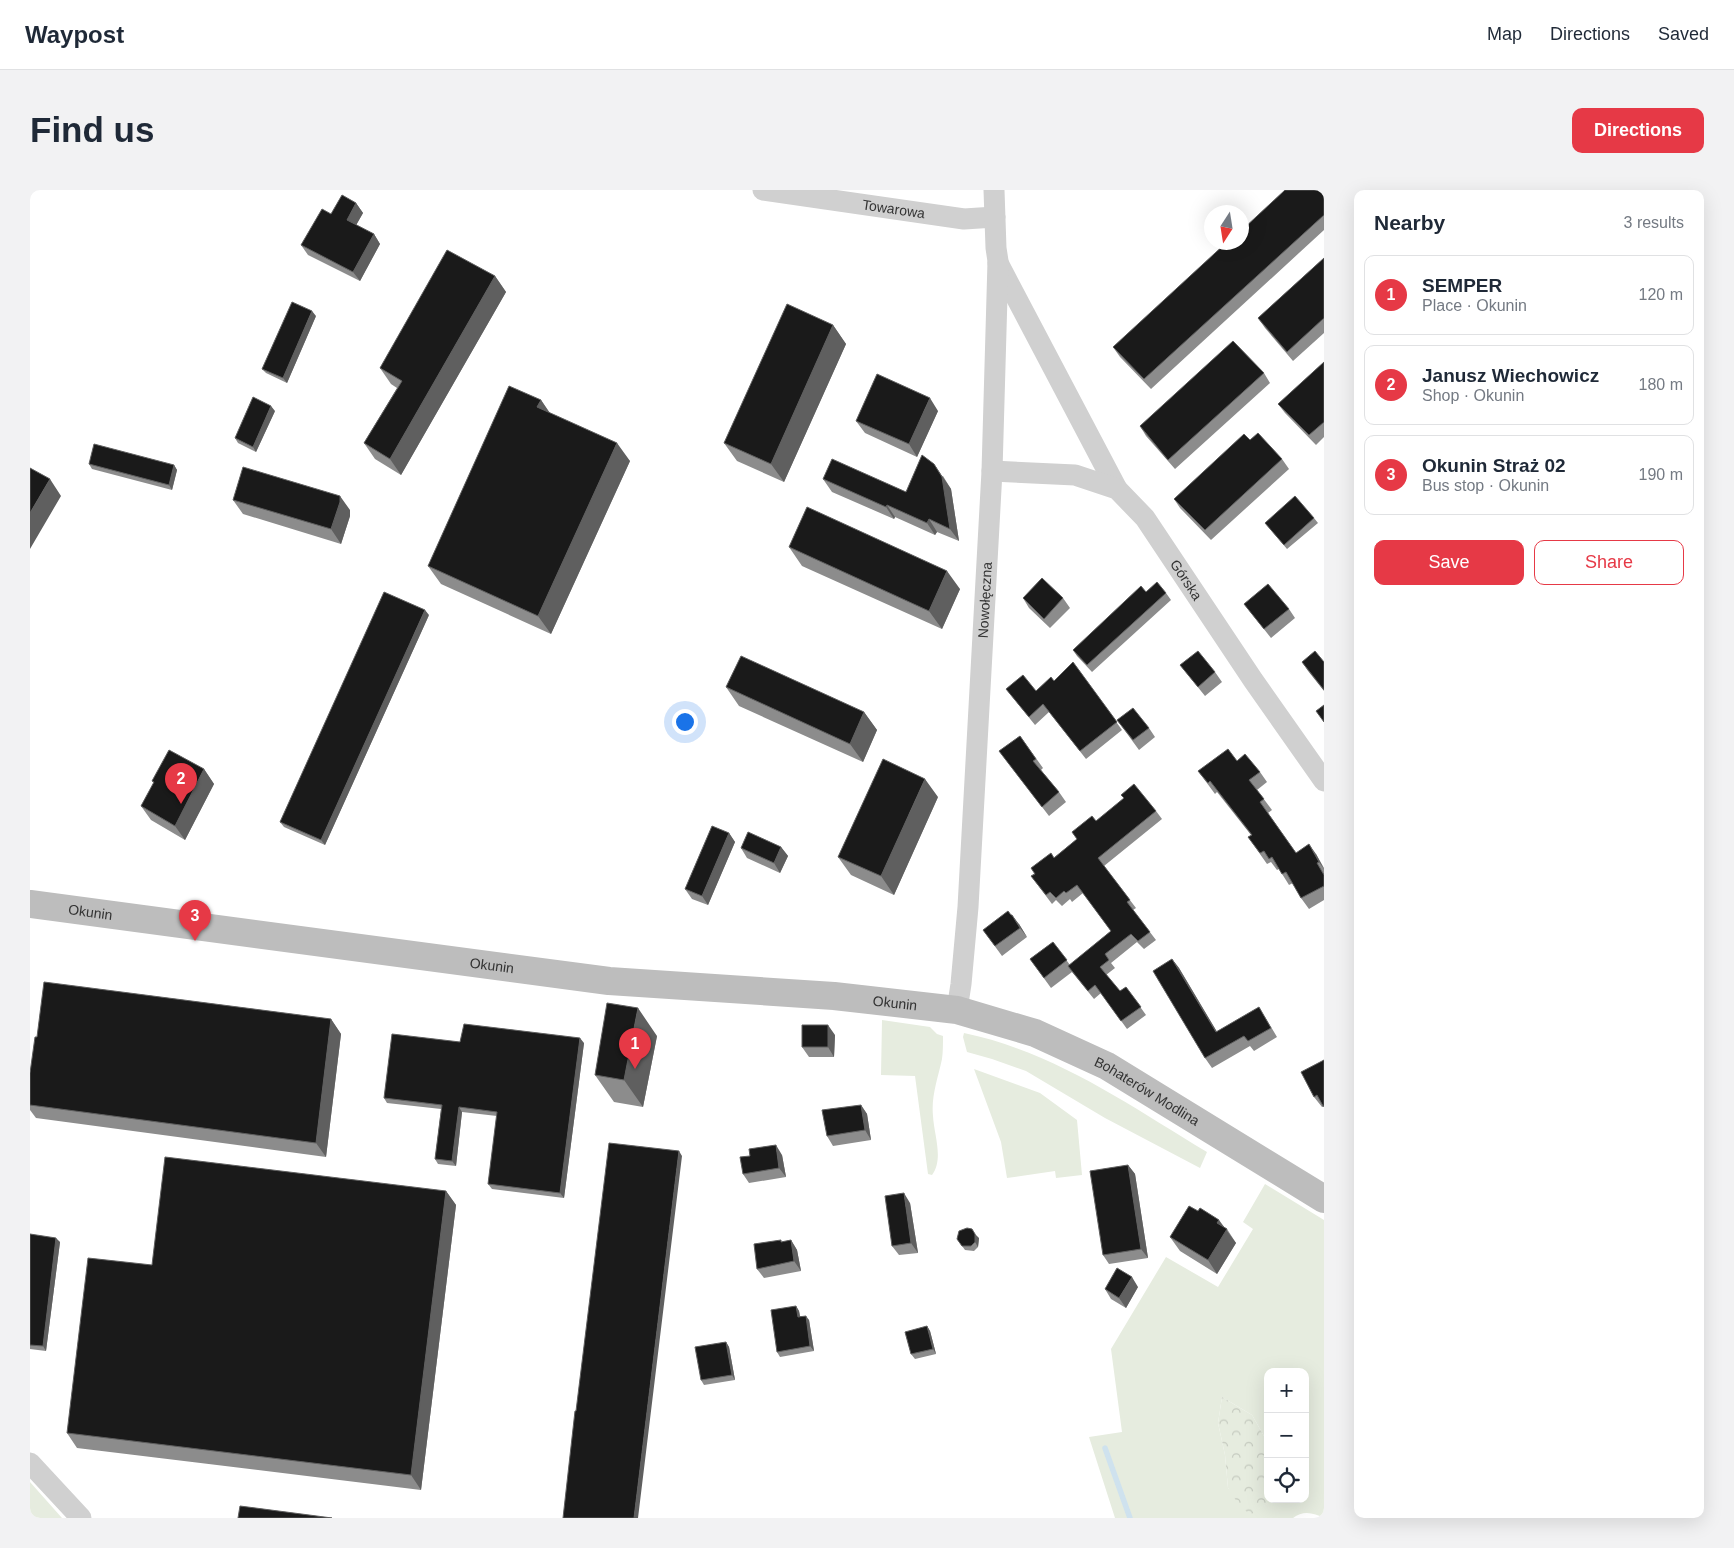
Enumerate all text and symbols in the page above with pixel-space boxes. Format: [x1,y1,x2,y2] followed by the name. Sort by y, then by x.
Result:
[25,21,124,48] text: Waypost
[1487,24,1522,44] text: Map
[1550,24,1630,44] text: Directions
[1658,24,1709,44] text: Saved
[1572,108,1704,153] button: Directions
[30,110,154,149] text: Find us
[861,196,926,221] street label: Towarowa
[1204,205,1249,250] north arrow
[1374,211,1445,234] text: Nearby
[1624,214,1684,231] text: 3 results
[1422,275,1502,296] text: SEMPER
[1387,286,1395,303] text: 1
[1639,286,1683,303] text: 120 m
[1422,297,1527,314] text: Place · Okunin
[1422,365,1599,386] text: Janusz Wiechowicz
[1387,376,1395,393] text: 2
[1639,376,1683,393] text: 180 m
[1422,387,1524,404] text: Shop · Okunin
[1422,455,1566,476] text: Okunin Straż 02
[1387,466,1395,483] text: 3
[1639,466,1683,483] text: 190 m
[1422,477,1549,494] text: Bus stop · Okunin
[1374,540,1524,585] button: Save
[1534,540,1684,585] button: Share
[1167,557,1206,603] street label: Górska
[975,561,995,639] street label: Nowołęczna
[672,709,698,735] your location
[165,763,197,804] pin: 2
[179,900,211,941] pin: 3
[67,901,114,923] street label: Okunin
[469,955,515,976] street label: Okunin
[872,992,918,1013] street label: Okunin
[619,1028,651,1069] pin: 1
[1092,1053,1203,1129] street label: Bohaterów Modlina
[1264,1368,1309,1503] map controls
[1264,1368,1309,1413] button: +
[1264,1413,1309,1458] button: −
[1264,1458,1309,1503] button: locate

